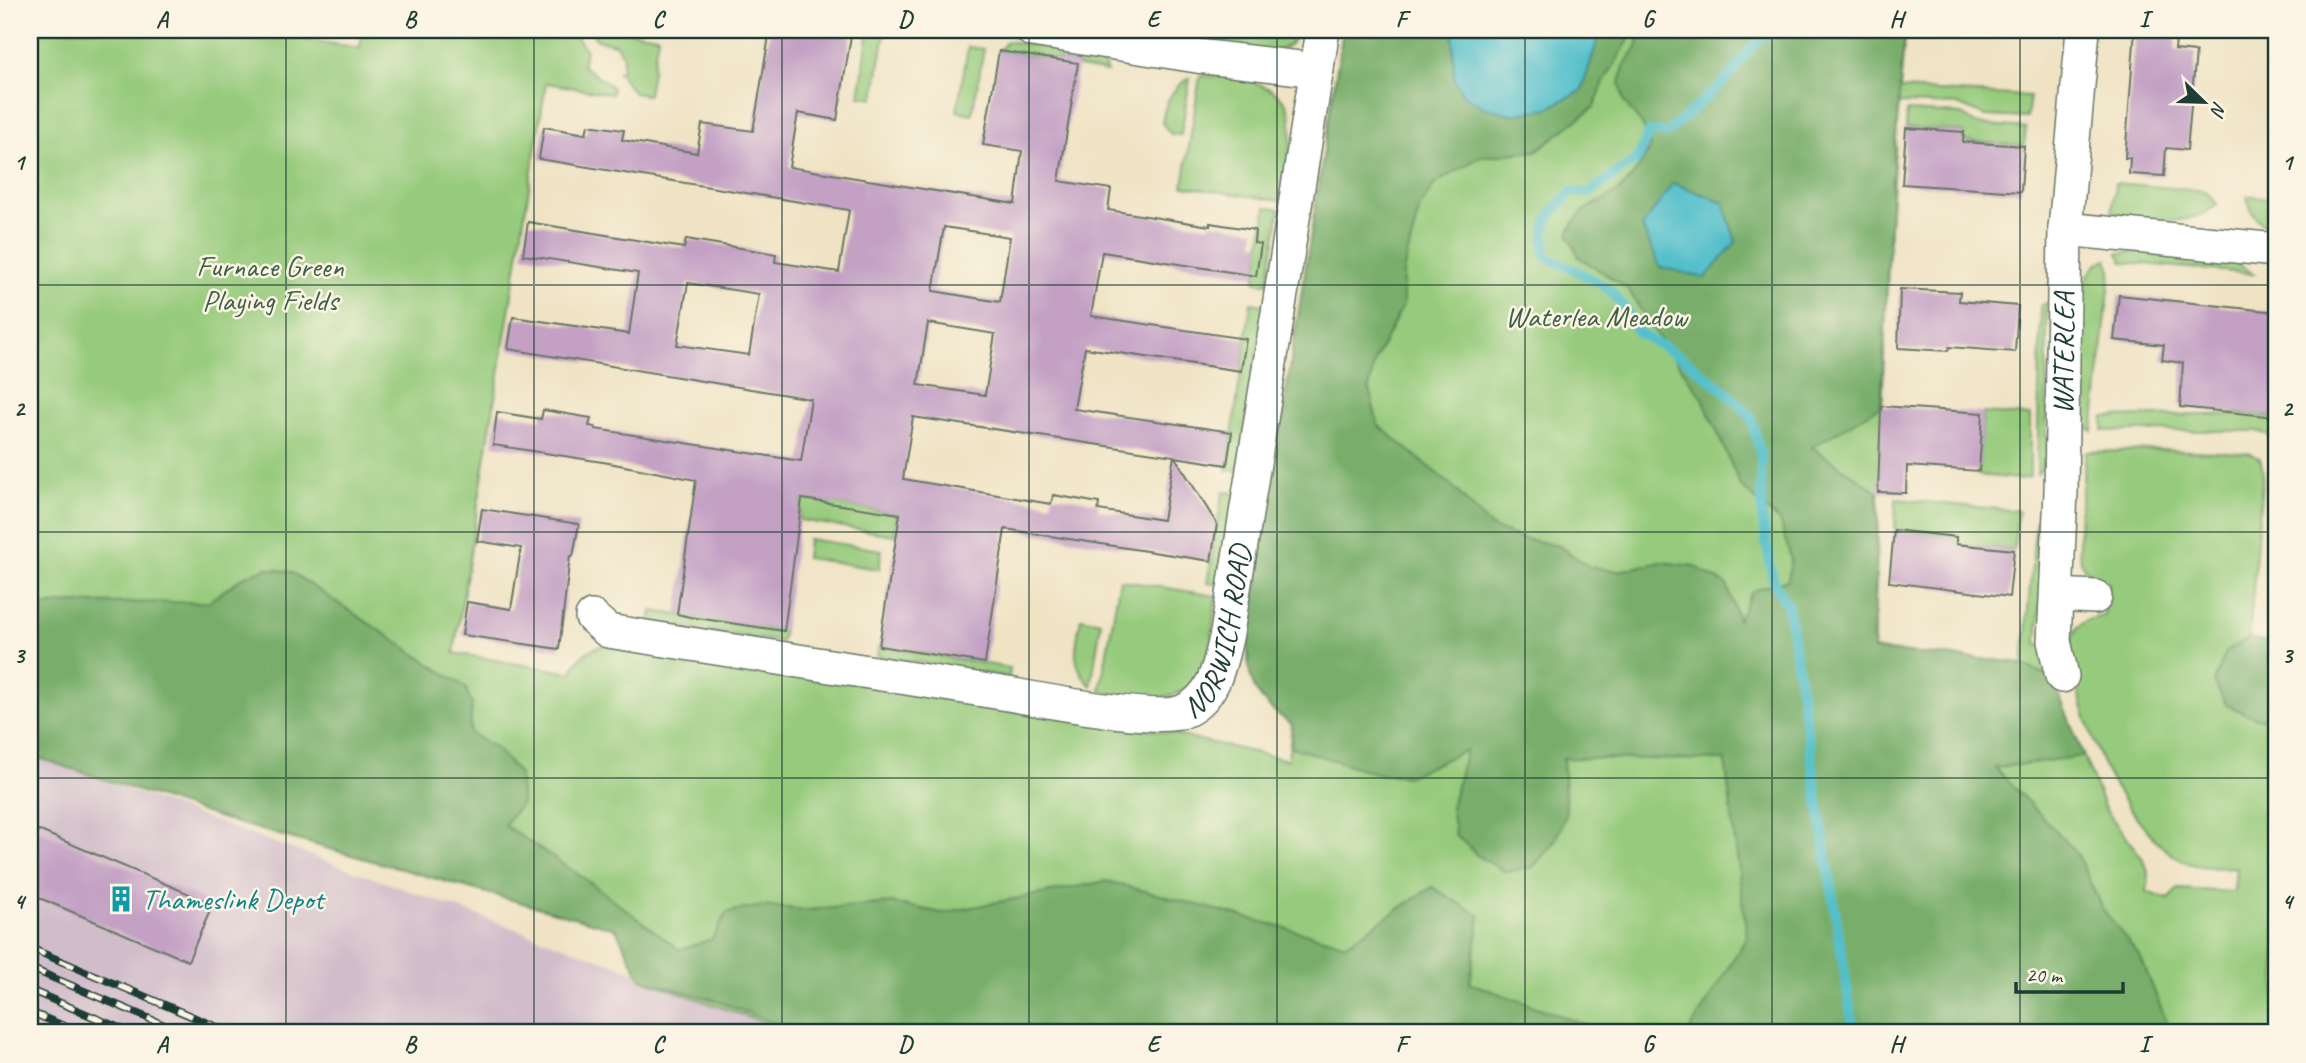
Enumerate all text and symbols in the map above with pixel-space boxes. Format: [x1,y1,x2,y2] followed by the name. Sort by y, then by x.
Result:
[156,5,170,34] text: A
[404,5,418,34] text: B
[653,5,667,34] text: C
[898,5,914,34] text: D
[1147,5,1163,34] text: E
[1396,5,1412,34] text: F
[1642,5,1657,34] text: G
[1889,5,1907,34] text: H
[2139,5,2154,34] text: I
[2170,66,2240,136] north arrow
[2204,98,2232,121] text: N
[14,148,27,177] text: 1
[2282,148,2295,177] text: 1
[196,247,344,319] park label: Furnace Green Playing Fields
[2043,290,2083,414] street label: WATERLEA
[1505,297,1689,335] park label: Waterlea Meadow
[14,394,27,423] text: 2
[2282,394,2295,423] text: 2
[1175,540,1260,726] street label: NORWICH ROAD
[14,641,27,670] text: 3
[2282,641,2295,670] text: 3
[142,880,326,918] place label: Thameslink Depot
[106,884,136,914] building icon: Thameslink Depot
[14,887,27,916] text: 4
[2282,887,2295,916] text: 4
[2016,951,2122,995] scale bar
[2026,962,2064,988] text: 20 m
[156,1030,170,1059] text: A
[404,1030,418,1059] text: B
[653,1030,667,1059] text: C
[898,1030,914,1059] text: D
[1147,1030,1163,1059] text: E
[1396,1030,1412,1059] text: F
[1642,1030,1657,1059] text: G
[1889,1030,1907,1059] text: H
[2139,1030,2154,1059] text: I

